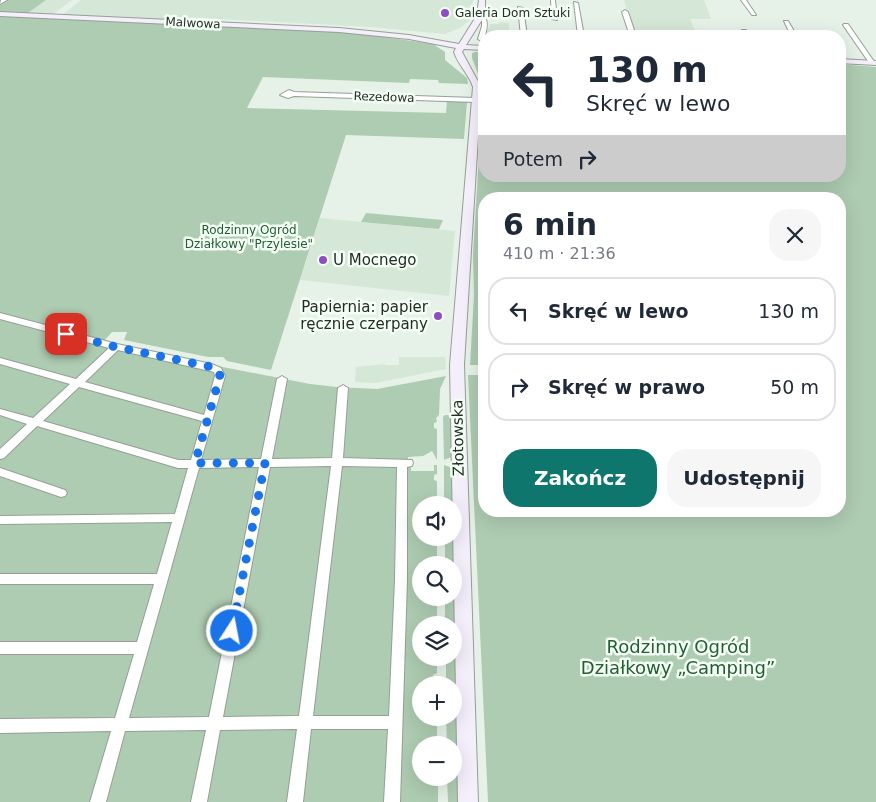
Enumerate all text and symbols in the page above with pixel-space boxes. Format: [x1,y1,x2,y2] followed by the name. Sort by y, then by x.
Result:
[455,6,570,20] place label: Galeria Dom Sztuki
[439,7,451,19] marker: Galeria Dom Sztuki
[165,15,221,31] street label: Malwowa
[503,50,568,115] icon: left
[586,50,708,90] text: 130 m
[353,89,415,105] street label: Rezedowa
[586,91,730,116] text: Skręć w lewo
[573,145,601,173] icon: right
[503,148,563,170] text: Potem
[503,207,597,242] text: 6 min
[769,209,821,261] button: close
[185,223,313,251] park label: Rodzinny Ogród Działkowy "Przylesie"
[503,244,616,263] text: 410 m · 21:36
[333,251,417,269] place label: U Mocnego
[317,254,329,266] marker: U Mocnego
[505,297,533,325] icon: left
[300,298,429,333] place label: Papiernia: papier ręcznie czerpany
[548,300,689,322] text: Skręć w lewo
[758,300,819,322] text: 130 m
[432,310,444,322] marker: Papiernia: papier ręcznie czerpany
[45,313,87,355] pin
[52,320,80,348] icon: arrive
[505,373,533,401] icon: right
[548,376,705,398] text: Skręć w prawo
[770,376,819,398] text: 50 m
[448,400,468,476] street label: Złotowska
[503,449,657,507] button: Zakończ
[667,449,821,507] button: Udostępnij
[412,496,462,786] map controls
[412,496,462,546] button: sound
[412,556,462,606] button: search
[205,604,257,656] position arrow
[412,616,462,666] button: layers
[581,636,775,678] park label: Rodzinny Ogród Działkowy „Camping”
[412,676,462,726] button: +
[412,736,462,786] button: −

